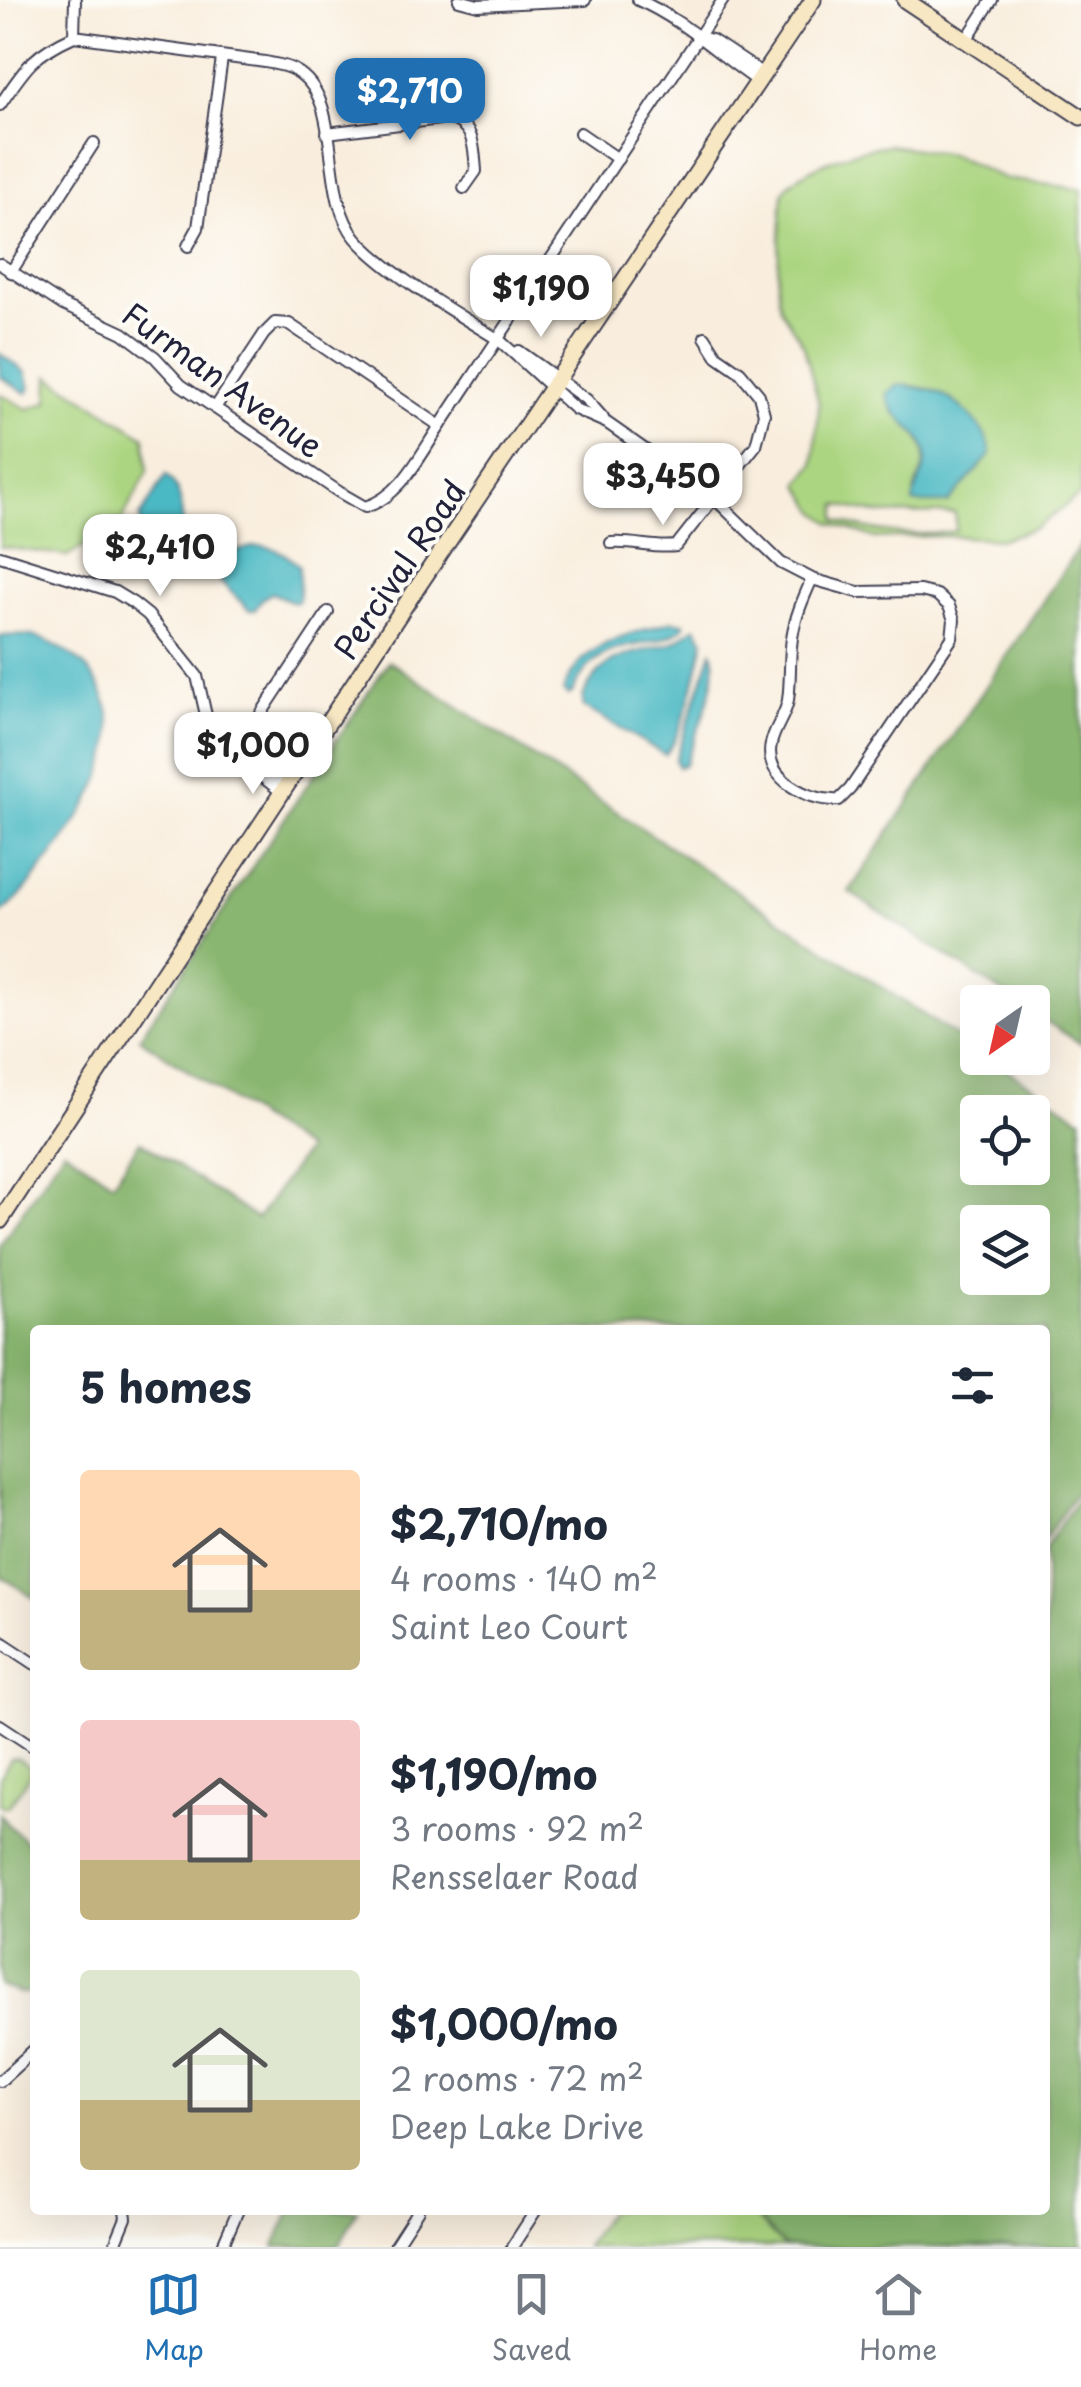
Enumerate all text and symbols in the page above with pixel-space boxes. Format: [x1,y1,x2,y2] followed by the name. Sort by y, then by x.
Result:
[329,58,491,143] pin: $2,710
[357,66,463,114] text: $2,710
[460,255,622,340] pin: $1,190
[492,263,590,311] text: $1,190
[113,290,333,468] street label: Furman Avenue
[582,443,744,528] pin: $3,450
[605,451,721,499] text: $3,450
[321,470,477,668] street label: Percival Road
[79,514,241,599] pin: $2,410
[105,522,215,570] text: $2,410
[172,712,334,797] pin: $1,000
[196,720,310,768] text: $1,000
[960,985,1050,1075] north arrow
[960,985,1050,1295] map controls
[960,1095,1050,1185] button: locate
[960,1205,1050,1295] button: layers
[80,1354,252,1417] text: 5 homes
[945,1358,1000,1413] icon: filters
[390,1491,608,1554] text: $2,710/mo
[160,1510,280,1630] icon: home
[390,1554,658,1602] text: 4 rooms · 140 m²
[390,1602,628,1650] text: Saint Leo Court
[390,1741,597,1804] text: $1,190/mo
[160,1760,280,1880] icon: home
[390,1804,644,1852] text: 3 rooms · 92 m²
[390,1852,639,1900] text: Rensselaer Road
[390,1991,618,2054] text: $1,000/mo
[160,2010,280,2130] icon: home
[390,2054,644,2102] text: 2 rooms · 72 m²
[390,2102,644,2150] text: Deep Lake Drive
[144,2267,204,2370] tab: Map
[492,2267,571,2370] tab: Saved
[859,2267,937,2370] tab: Home

